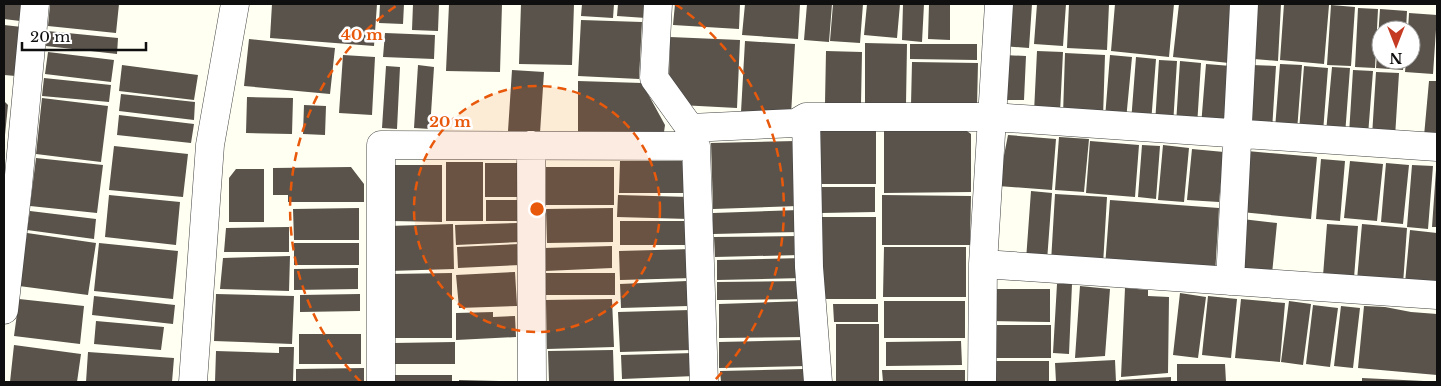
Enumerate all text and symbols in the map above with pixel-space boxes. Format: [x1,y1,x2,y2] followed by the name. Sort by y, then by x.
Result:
[22,20,146,52] scale bar
[1371,20,1421,70] north arrow
[341,25,383,44] text: 40 m
[30,27,70,46] text: 20 m
[1389,49,1403,67] text: N
[429,112,471,131] text: 20 m
[528,200,546,218] centre of rings

